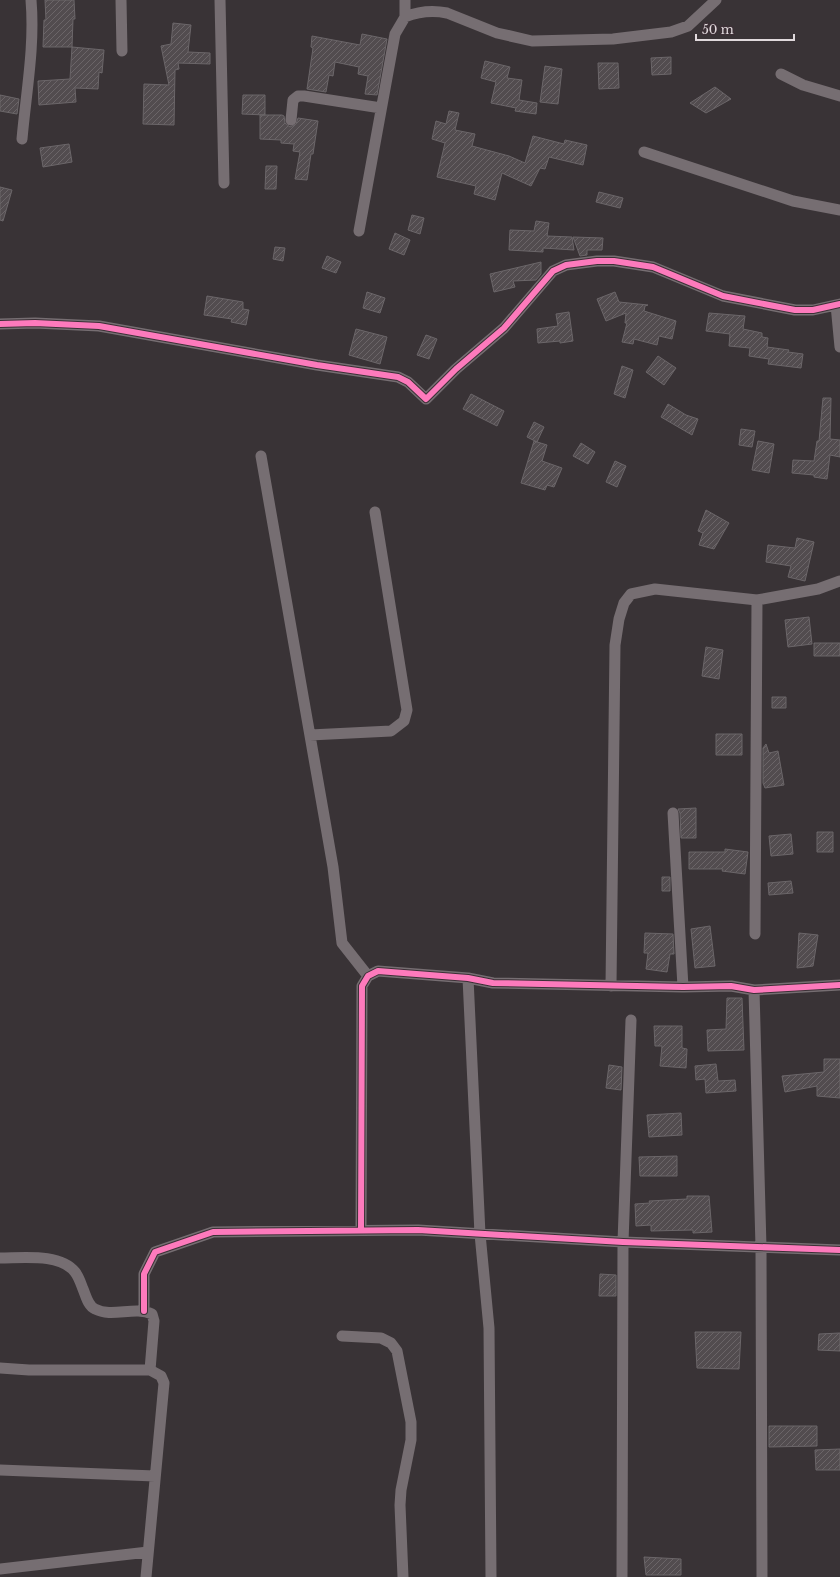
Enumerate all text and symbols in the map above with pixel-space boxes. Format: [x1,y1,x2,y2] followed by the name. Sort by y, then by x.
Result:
[696,16,794,42] scale bar
[702,22,734,37] text: 50 m

